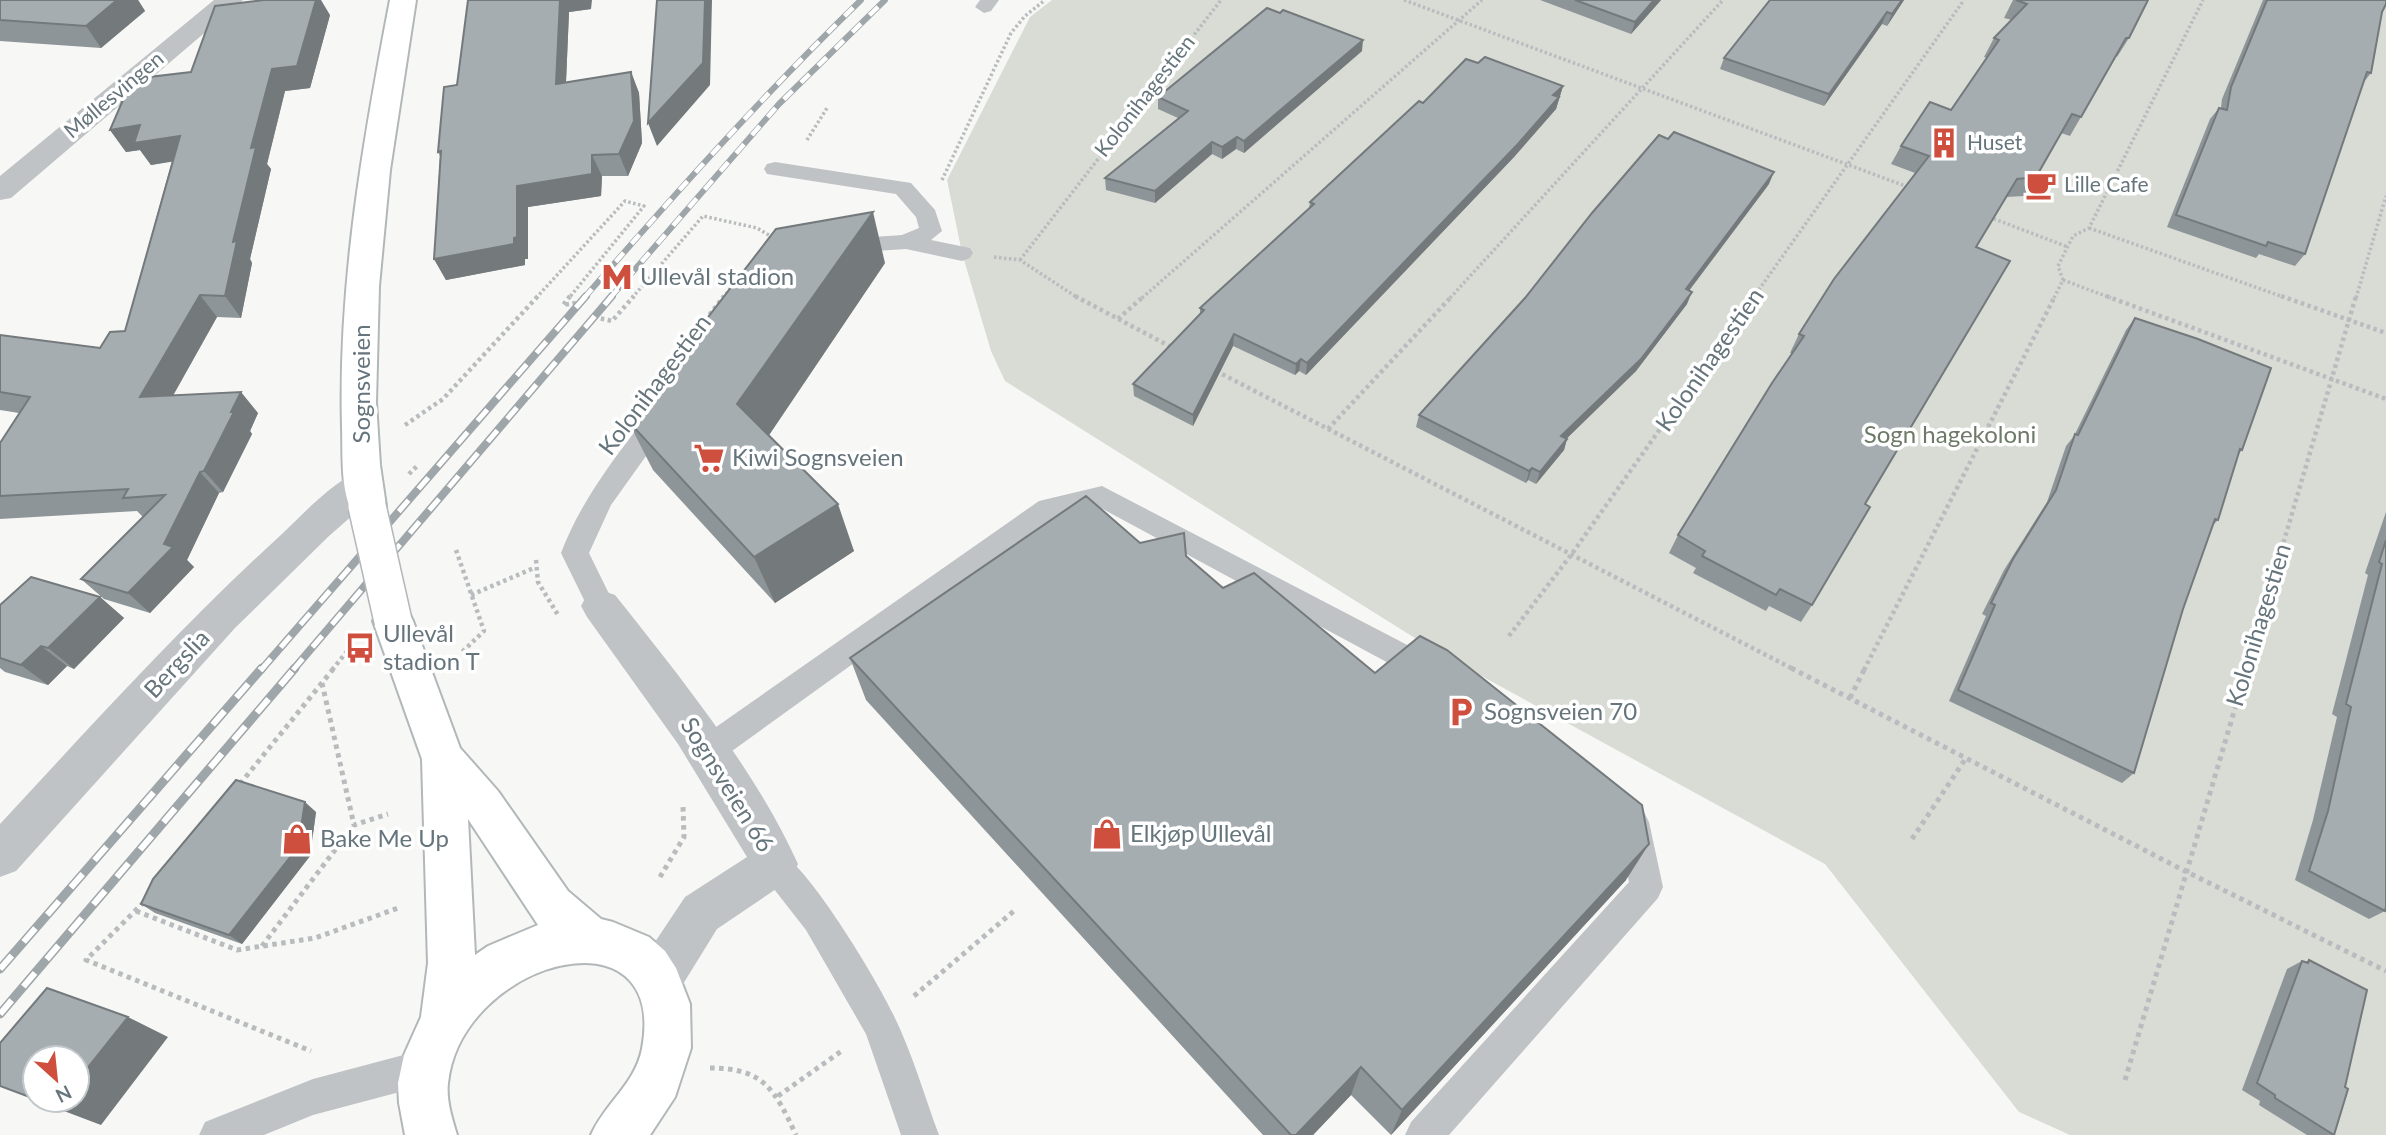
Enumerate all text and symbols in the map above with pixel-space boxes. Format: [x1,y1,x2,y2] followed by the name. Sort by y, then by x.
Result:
[1089,29,1199,161] street label: Kolonihagestien
[58,45,168,143] street label: Møllesvingen
[1927,126,1961,160] building icon: Huset
[1967,129,2023,154] place label: Huset
[2024,168,2058,202] cafe icon: Lille Cafe
[2064,171,2149,196] place label: Lille Cafe
[600,260,634,294] metro station icon: Ullevål stadion
[640,261,794,290] place label: Ullevål stadion
[1649,282,1769,436] street label: Kolonihagestien
[592,308,716,460] street label: Kolonihagestien
[346,324,375,444] street label: Sognsveien
[1864,419,2036,448] park label: Sogn hagekoloni
[692,441,726,475] supermarket icon: Kiwi Sognsveien
[732,442,904,471] place label: Kiwi Sognsveien
[2219,540,2296,709] street label: Kolonihagestien
[383,618,480,675] place label: Ullevål stadion T
[137,623,215,703] street label: Bergslia
[343,631,377,665] bus stop icon: Ullevål stadion T
[1444,695,1478,729] parking icon: Sognsveien 70
[1484,696,1637,725] place label: Sognsveien 70
[675,712,781,857] street label: Sognsveien 66
[1090,817,1124,851] shop icon: Elkjøp Ullevål
[1130,818,1271,847] place label: Elkjøp Ullevål
[280,822,314,856] shop icon: Bake Me Up
[320,823,449,852] place label: Bake Me Up
[21,1044,91,1114] north arrow
[52,1081,76,1108] text: N

